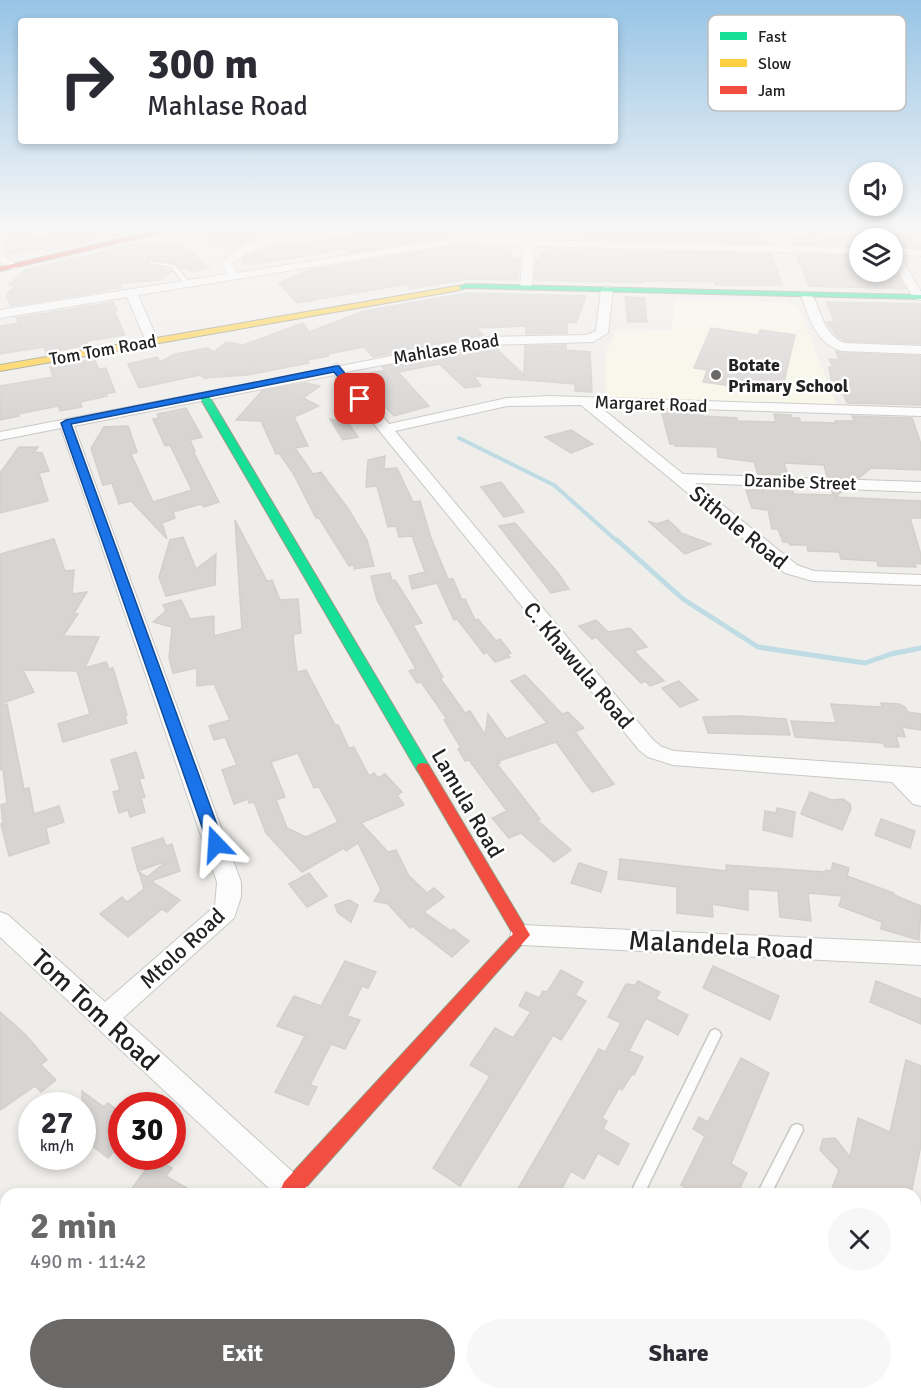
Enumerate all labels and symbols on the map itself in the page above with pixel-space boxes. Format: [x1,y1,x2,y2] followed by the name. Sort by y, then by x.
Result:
[708,15,906,111] legend
[758,27,787,47] text: Fast
[758,54,792,74] text: Slow
[758,81,786,101] text: Jam
[391,329,501,369] street label: Mahlase Road
[48,330,158,370] street label: Tom Tom Road
[728,354,849,397] place label: Botate Primary School
[709,368,723,382] marker: Botate Primary School
[334,373,385,424] pin
[594,391,708,417] street label: Margaret Road
[743,469,857,495] street label: Dzanibe Street
[684,480,793,575] street label: Sithole Road
[518,596,640,734] street label: C. Khawula Road
[425,744,510,863] street label: Lamula Road
[184,812,248,876] position arrow
[134,902,230,994] street label: Mtolo Road
[628,924,814,967] street label: Malandela Road
[24,943,165,1078] street label: Tom Tom Road
[108,1092,186,1170] speed limit sign: 30

